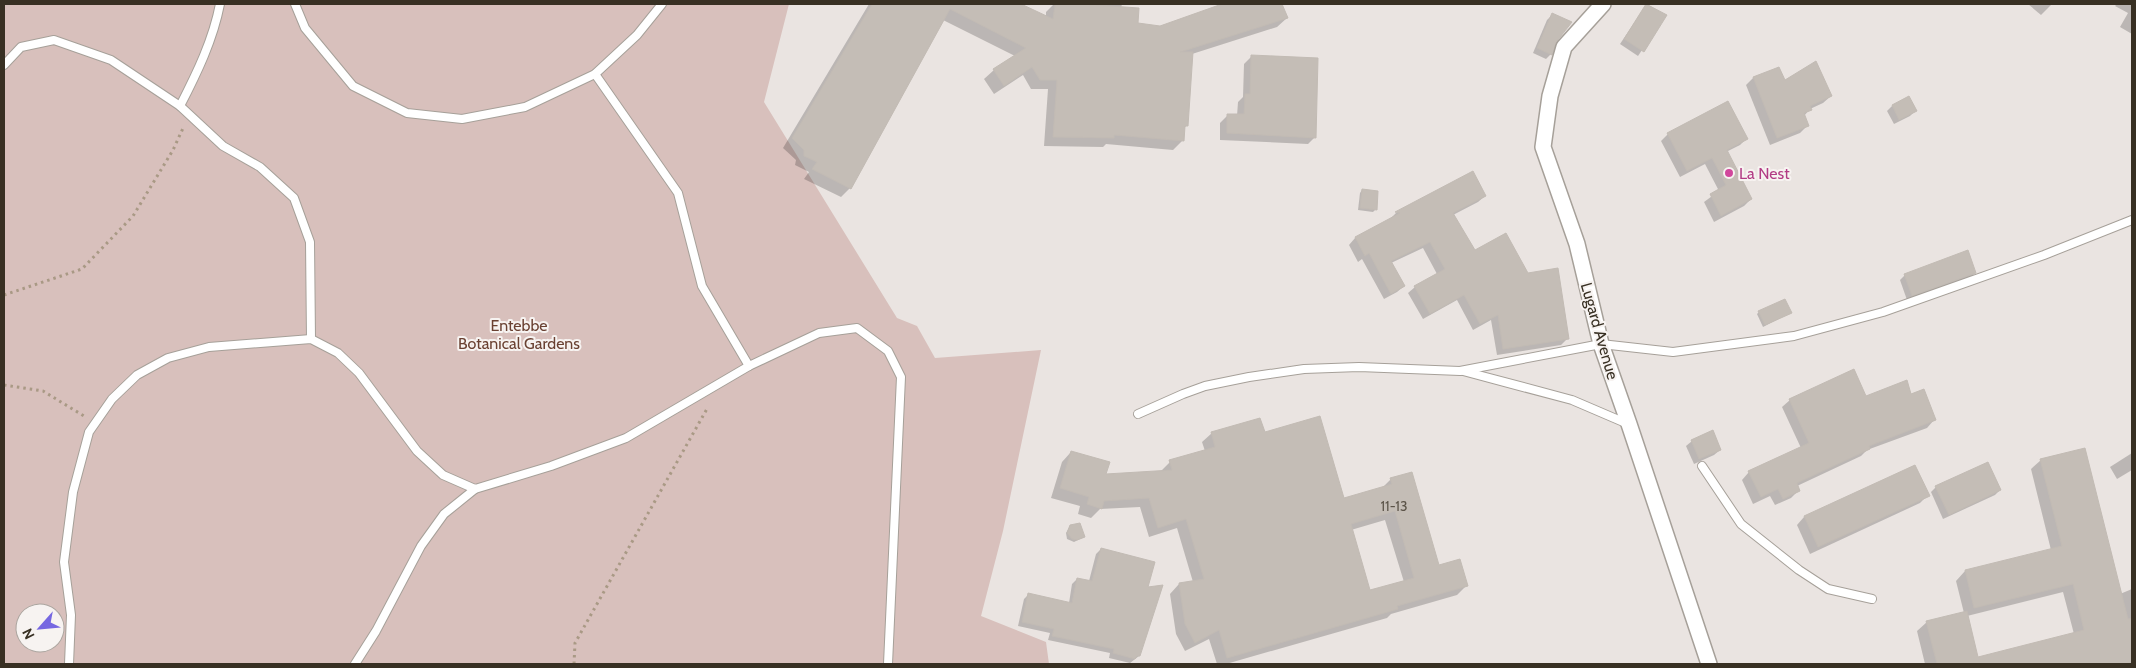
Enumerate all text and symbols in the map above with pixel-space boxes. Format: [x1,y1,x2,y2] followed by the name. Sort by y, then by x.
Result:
[1739,164,1790,183] place label: La Nest
[1723,167,1735,179] marker: La Nest
[1577,280,1622,382] street label: Lugard Avenue
[458,316,580,353] park label: Entebbe Botanical Gardens
[1381,497,1408,515] house number: 11-13
[15,603,65,653] north arrow
[18,625,39,642] text: N

